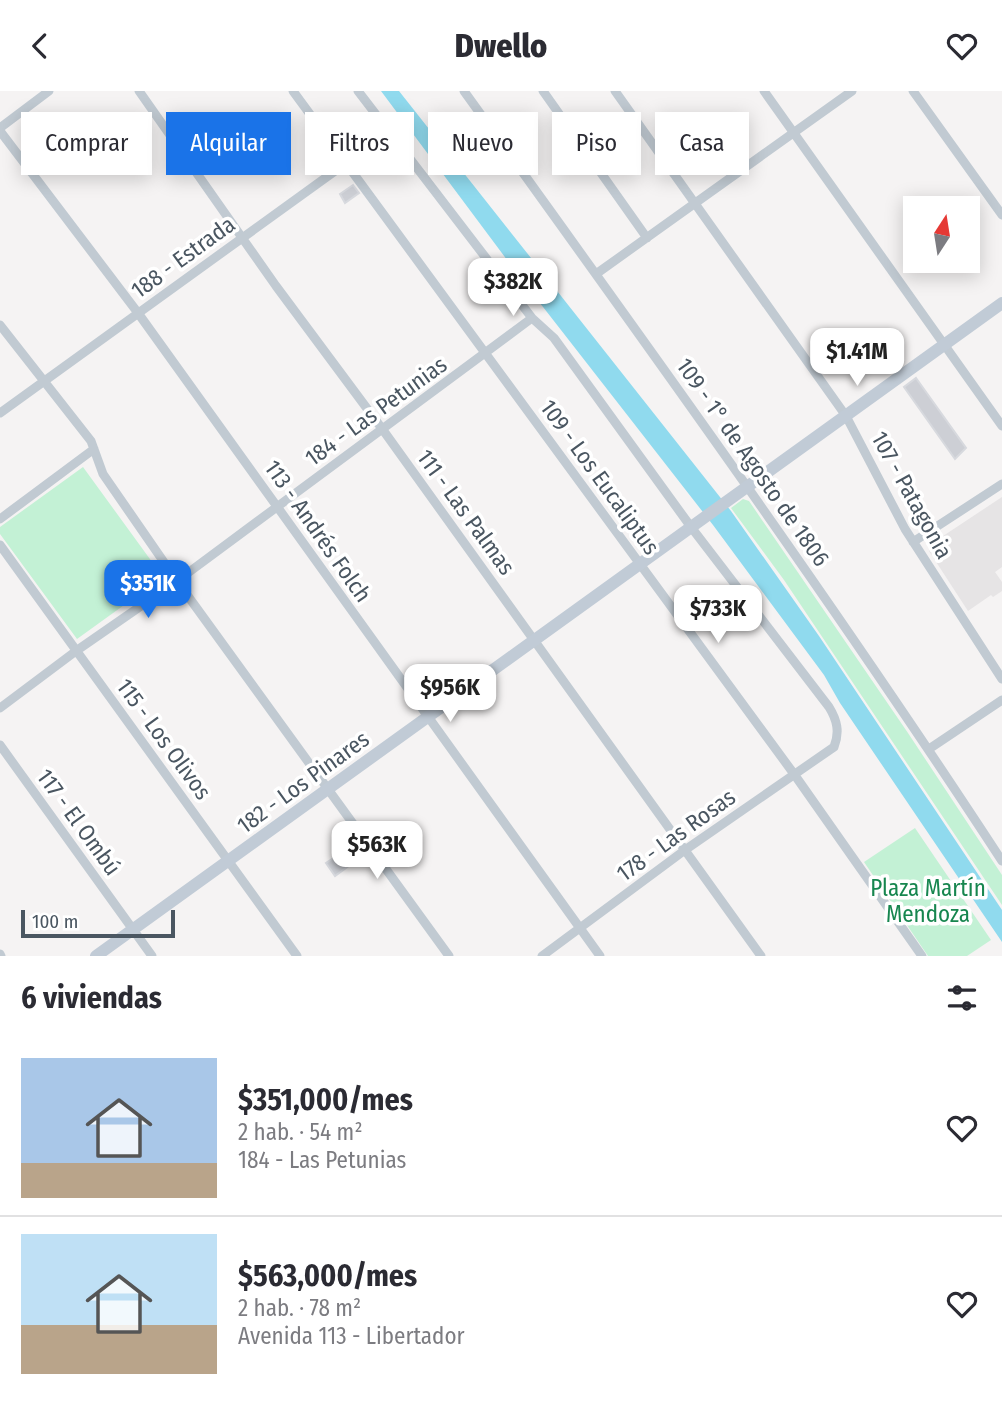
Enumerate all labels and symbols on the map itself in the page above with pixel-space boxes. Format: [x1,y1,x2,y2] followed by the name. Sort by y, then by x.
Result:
[903,196,980,273] north arrow
[126,210,240,304] street label: 188 - Estrada
[464,259,562,318] pin: $382K
[800,329,914,388] pin: $1.41M
[300,350,452,472] street label: 184 - Las Petunias
[671,353,835,571] street label: 109 - 1° de Agosto de 1806
[534,394,666,560] street label: 109 - Los Eucaliptus
[865,426,959,564] street label: 107 - Patagonia
[411,444,521,580] street label: 111 - Las Palmas
[259,455,377,607] street label: 113 - Andrés Folch
[99,561,197,620] pin: $351K
[669,585,767,645] pin: $733K
[401,665,499,724] pin: $956K
[111,673,217,805] street label: 115 - Los Olivos
[231,725,375,839] street label: 182 - Los Pinares
[31,763,127,881] street label: 117 - El Ombú
[611,782,741,887] street label: 178 - Las Rosas
[328,821,426,881] pin: $563K
[870,874,986,928] park label: Plaza Martín Mendoza
[21,907,175,939] scale bar

